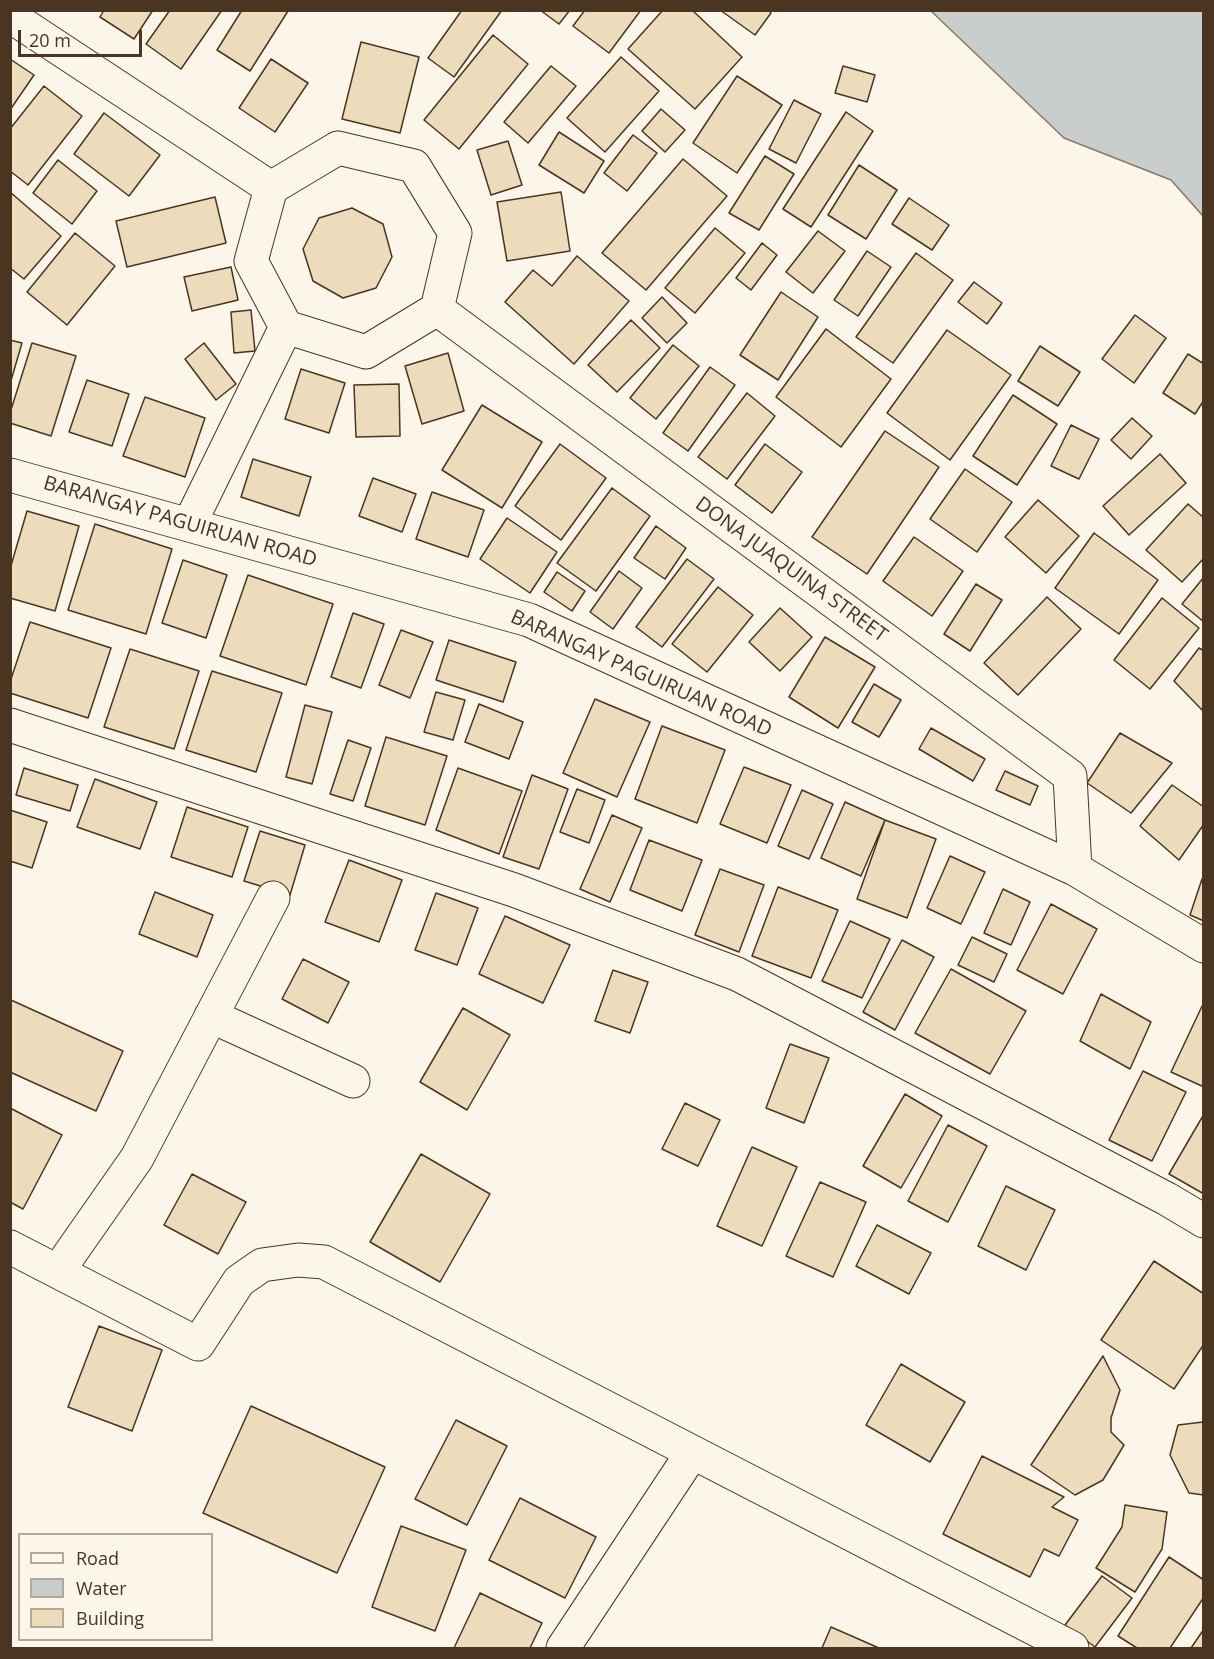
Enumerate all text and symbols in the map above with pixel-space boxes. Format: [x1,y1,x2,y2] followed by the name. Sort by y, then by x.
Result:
[21,18,146,56] scale bar
[29,28,71,52] text: 20 m
[40,471,320,573] street label: BARANGAY PAGUIRUAN ROAD
[690,492,892,648] street label: DONA JUAQUINA STREET
[507,605,775,743] street label: BARANGAY PAGUIRUAN ROAD
[18,1533,213,1641] legend
[76,1546,119,1570] text: Road
[76,1576,127,1600] text: Water
[76,1606,144,1630] text: Building

